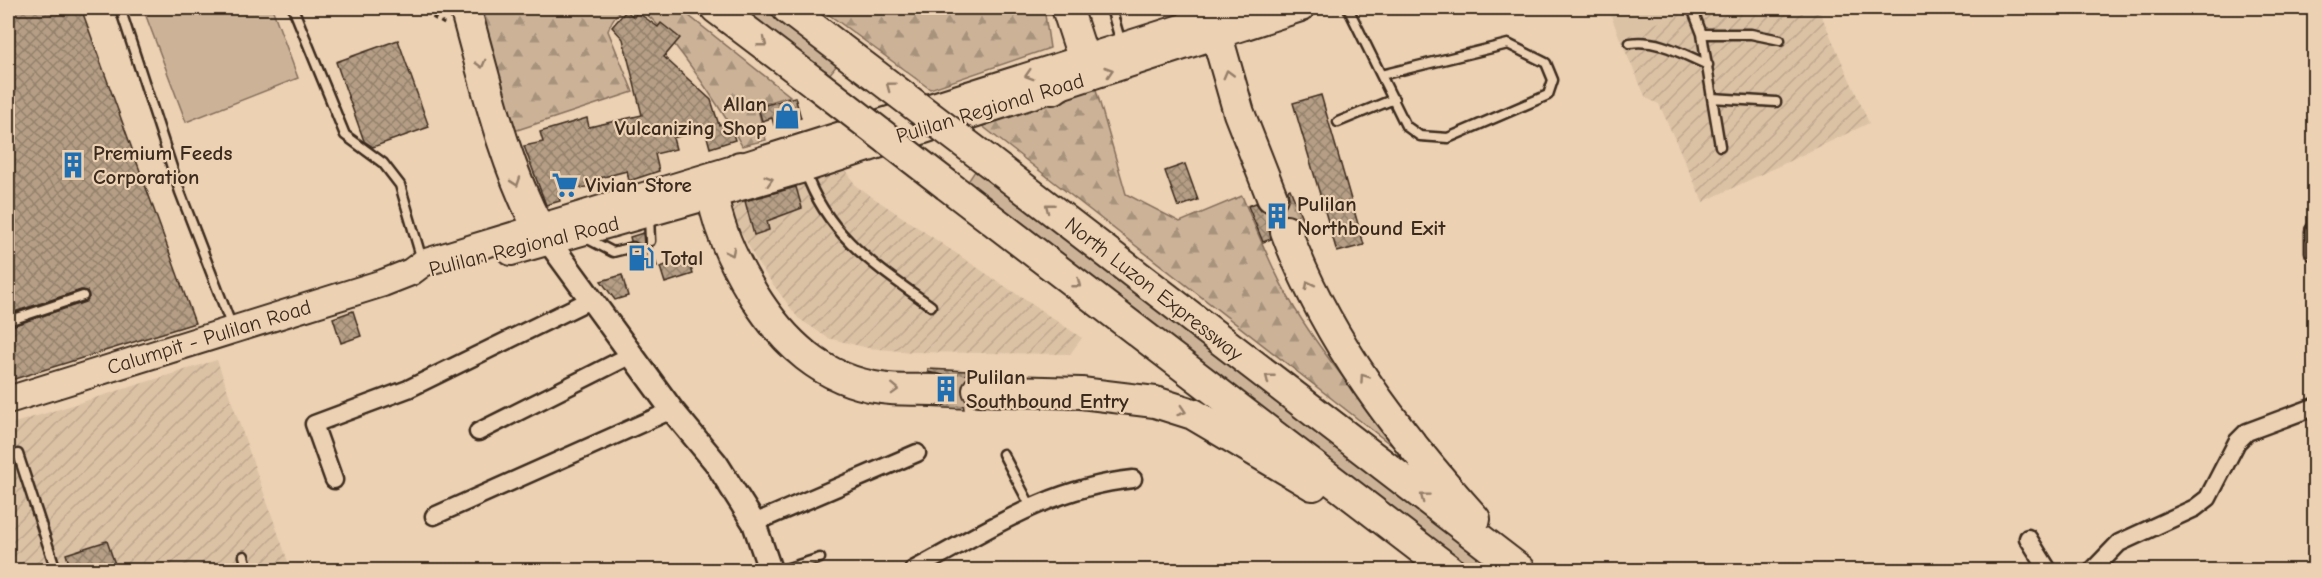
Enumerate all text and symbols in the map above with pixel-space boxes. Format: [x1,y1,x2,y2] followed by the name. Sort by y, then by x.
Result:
[756,36,767,47] one-way arrow
[473,59,486,69] one-way arrow
[1103,66,1114,78] one-way arrow
[893,68,1087,148] street label: Pulilan Regional Road
[1024,68,1035,80] one-way arrow
[1223,69,1236,79] one-way arrow
[886,83,897,94] one-way arrow
[615,92,767,140] place label: Allan Vulcanizing Shop
[772,101,802,131] shop icon: Allan Vulcanizing Shop
[93,141,232,189] place label: Premium Feeds Corporation
[58,150,88,180] building icon: Premium Feeds Corporation
[550,170,580,200] supermarket icon: Vivian Store
[585,173,692,197] place label: Vivian Store
[763,175,774,187] one-way arrow
[509,176,522,187] one-way arrow
[1297,192,1446,240] place label: Pulilan Northbound Exit
[1262,201,1292,231] building icon: Pulilan Northbound Exit
[1044,204,1055,215] one-way arrow
[426,211,622,281] street label: Pulilan Regional Road
[1060,212,1248,366] street label: North Luzon Expressway
[626,243,656,273] fuel station icon: Total
[661,246,703,270] place label: Total
[723,246,735,257] one-way arrow
[1070,277,1081,288] one-way arrow
[1305,281,1316,292] one-way arrow
[104,295,314,379] street label: Calumpit - Pulilan Road
[966,365,1129,413] place label: Pulilan Southbound Entry
[931,374,961,404] building icon: Pulilan Southbound Entry
[1265,374,1276,385] one-way arrow
[1360,374,1371,385] one-way arrow
[890,382,899,395] one-way arrow
[1176,404,1187,416] one-way arrow
[1419,493,1430,504] one-way arrow

